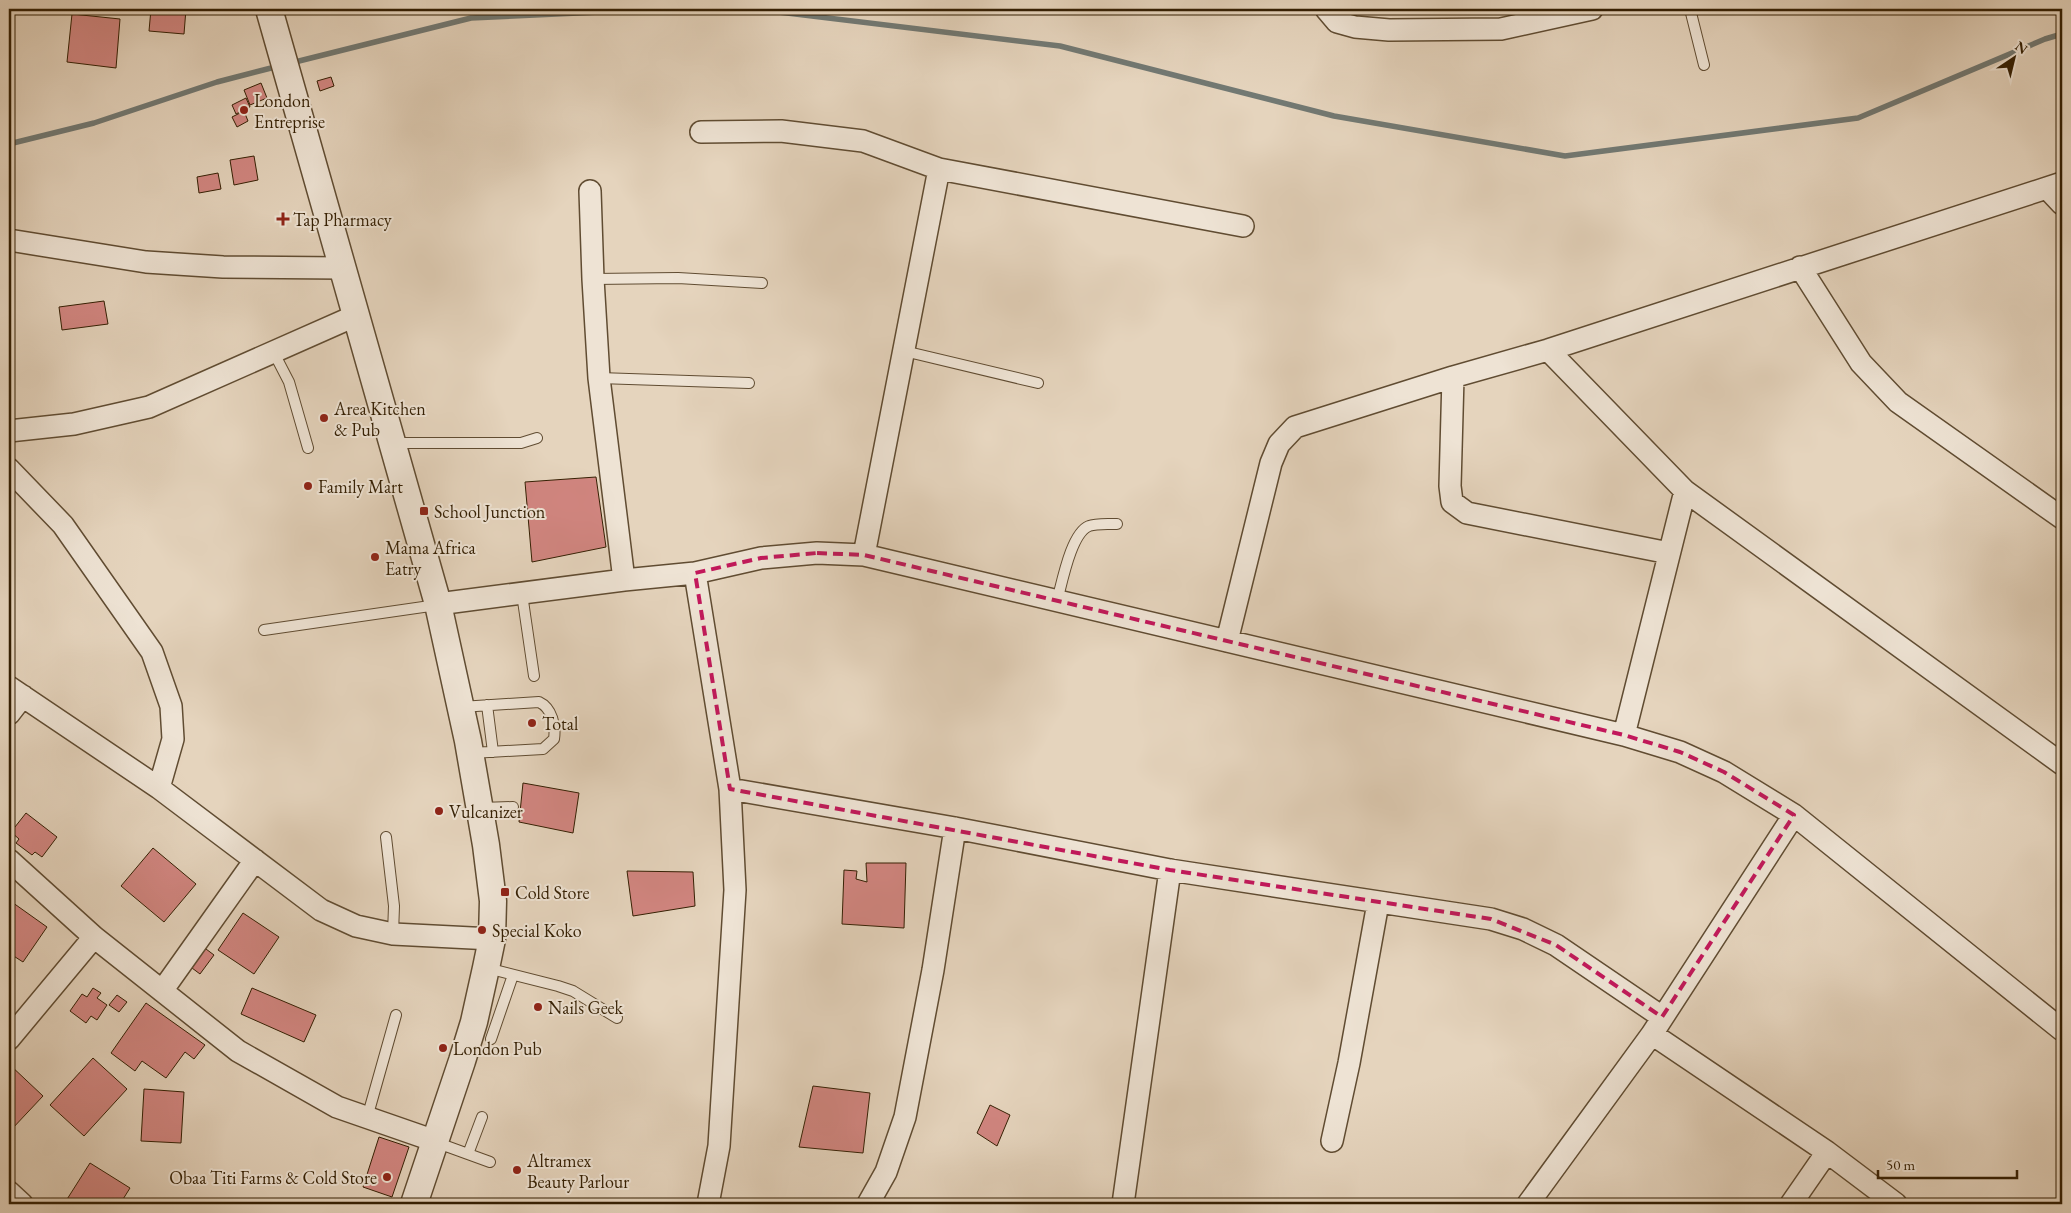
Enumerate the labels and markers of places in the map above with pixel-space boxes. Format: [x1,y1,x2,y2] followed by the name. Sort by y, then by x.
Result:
[254,89,325,133] place label: London Entreprise
[238,104,250,116] marker: London Entreprise
[293,208,392,231] place label: Tap Pharmacy
[277,213,289,225] marker: Tap Pharmacy
[333,397,426,441] place label: Area Kitchen & Pub
[318,412,330,424] marker: Area Kitchen & Pub
[318,475,403,498] place label: Family Mart
[302,480,314,492] marker: Family Mart
[434,500,546,523] place label: School Junction
[418,505,430,517] marker: School Junction
[385,536,476,580] place label: Mama Africa Eatry
[369,551,381,563] marker: Mama Africa Eatry
[542,712,578,735] place label: Total
[526,717,538,729] marker: Total
[449,800,523,823] place label: Vulcanizer
[433,805,445,817] marker: Vulcanizer
[515,881,589,904] place label: Cold Store
[499,886,511,898] marker: Cold Store
[492,919,582,942] place label: Special Koko
[476,924,488,936] marker: Special Koko
[548,996,624,1019] place label: Nails Geek
[532,1001,544,1013] marker: Nails Geek
[453,1037,542,1060] place label: London Pub
[437,1042,449,1054] marker: London Pub
[526,1149,629,1193] place label: Altramex Beauty Parlour
[511,1164,523,1176] marker: Altramex Beauty Parlour
[169,1166,377,1189] place label: Obaa Titi Farms & Cold Store
[381,1171,393,1183] marker: Obaa Titi Farms & Cold Store

